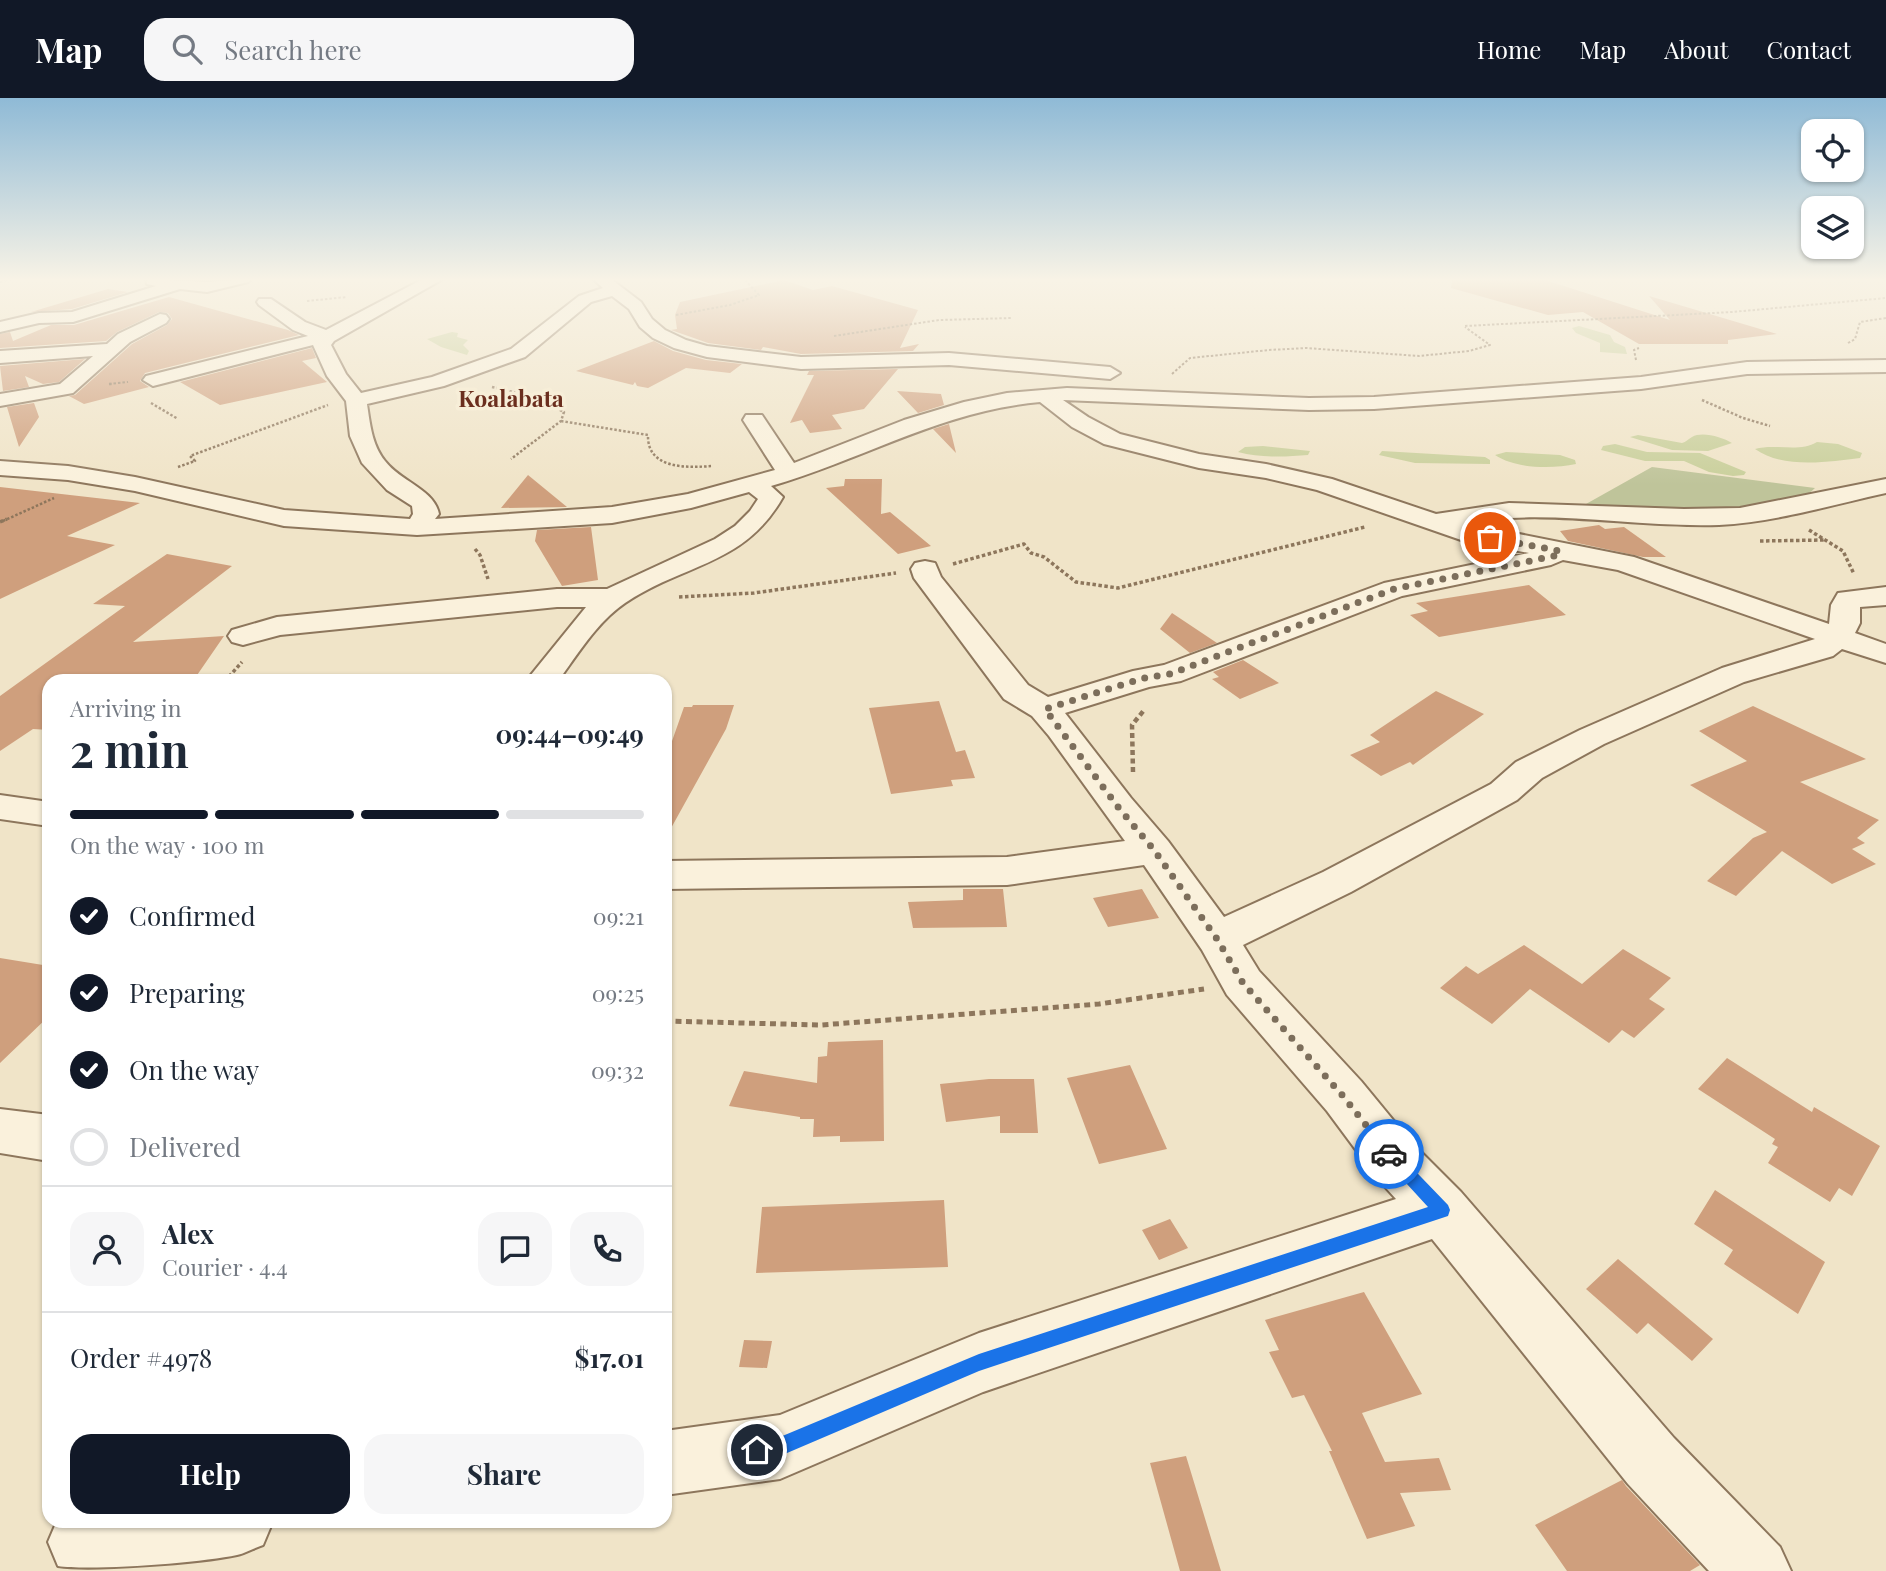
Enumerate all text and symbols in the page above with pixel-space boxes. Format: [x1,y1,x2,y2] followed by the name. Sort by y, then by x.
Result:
[144,18,634,81] search box
[35,27,102,71] text: Map
[168,30,206,68] icon: search
[224,32,362,67] text: Search here
[1477,33,1541,65] text: Home
[1579,33,1626,65] text: Map
[1664,33,1728,65] text: About
[1766,33,1851,65] text: Contact
[1801,119,1864,259] map controls
[1801,119,1864,182] button: locate
[1801,196,1864,259] button: layers
[458,382,564,413] district label: Koalabata
[1460,508,1520,568] pin
[1471,519,1509,557] icon: bag
[70,692,182,723] text: Arriving in
[495,716,644,751] text: 09:44–09:49
[70,718,189,780] text: 2 min
[70,829,264,860] text: On the way · 100 m
[70,897,108,935] icon: check
[129,898,256,933] text: Confirmed
[593,900,644,931] text: 09:21
[70,974,108,1012] icon: check
[129,975,245,1010] text: Preparing
[592,977,644,1008] text: 09:25
[70,1051,108,1089] icon: check
[129,1052,259,1087] text: On the way
[591,1054,644,1085] text: 09:32
[1354,1119,1424,1189] courier
[129,1129,241,1164] text: Delivered
[1370,1135,1408,1173] icon: car
[70,1212,144,1286] button: person
[478,1212,552,1286] button: chat
[570,1212,644,1286] button: phone
[162,1216,214,1251] text: Alex
[162,1251,288,1282] text: Courier · 4.4
[70,1340,212,1375] text: Order #4978
[575,1340,644,1375] text: $17.01
[727,1420,787,1480] pin
[738,1431,776,1469] icon: home
[70,1434,350,1514] button: Help
[364,1434,644,1514] button: Share

